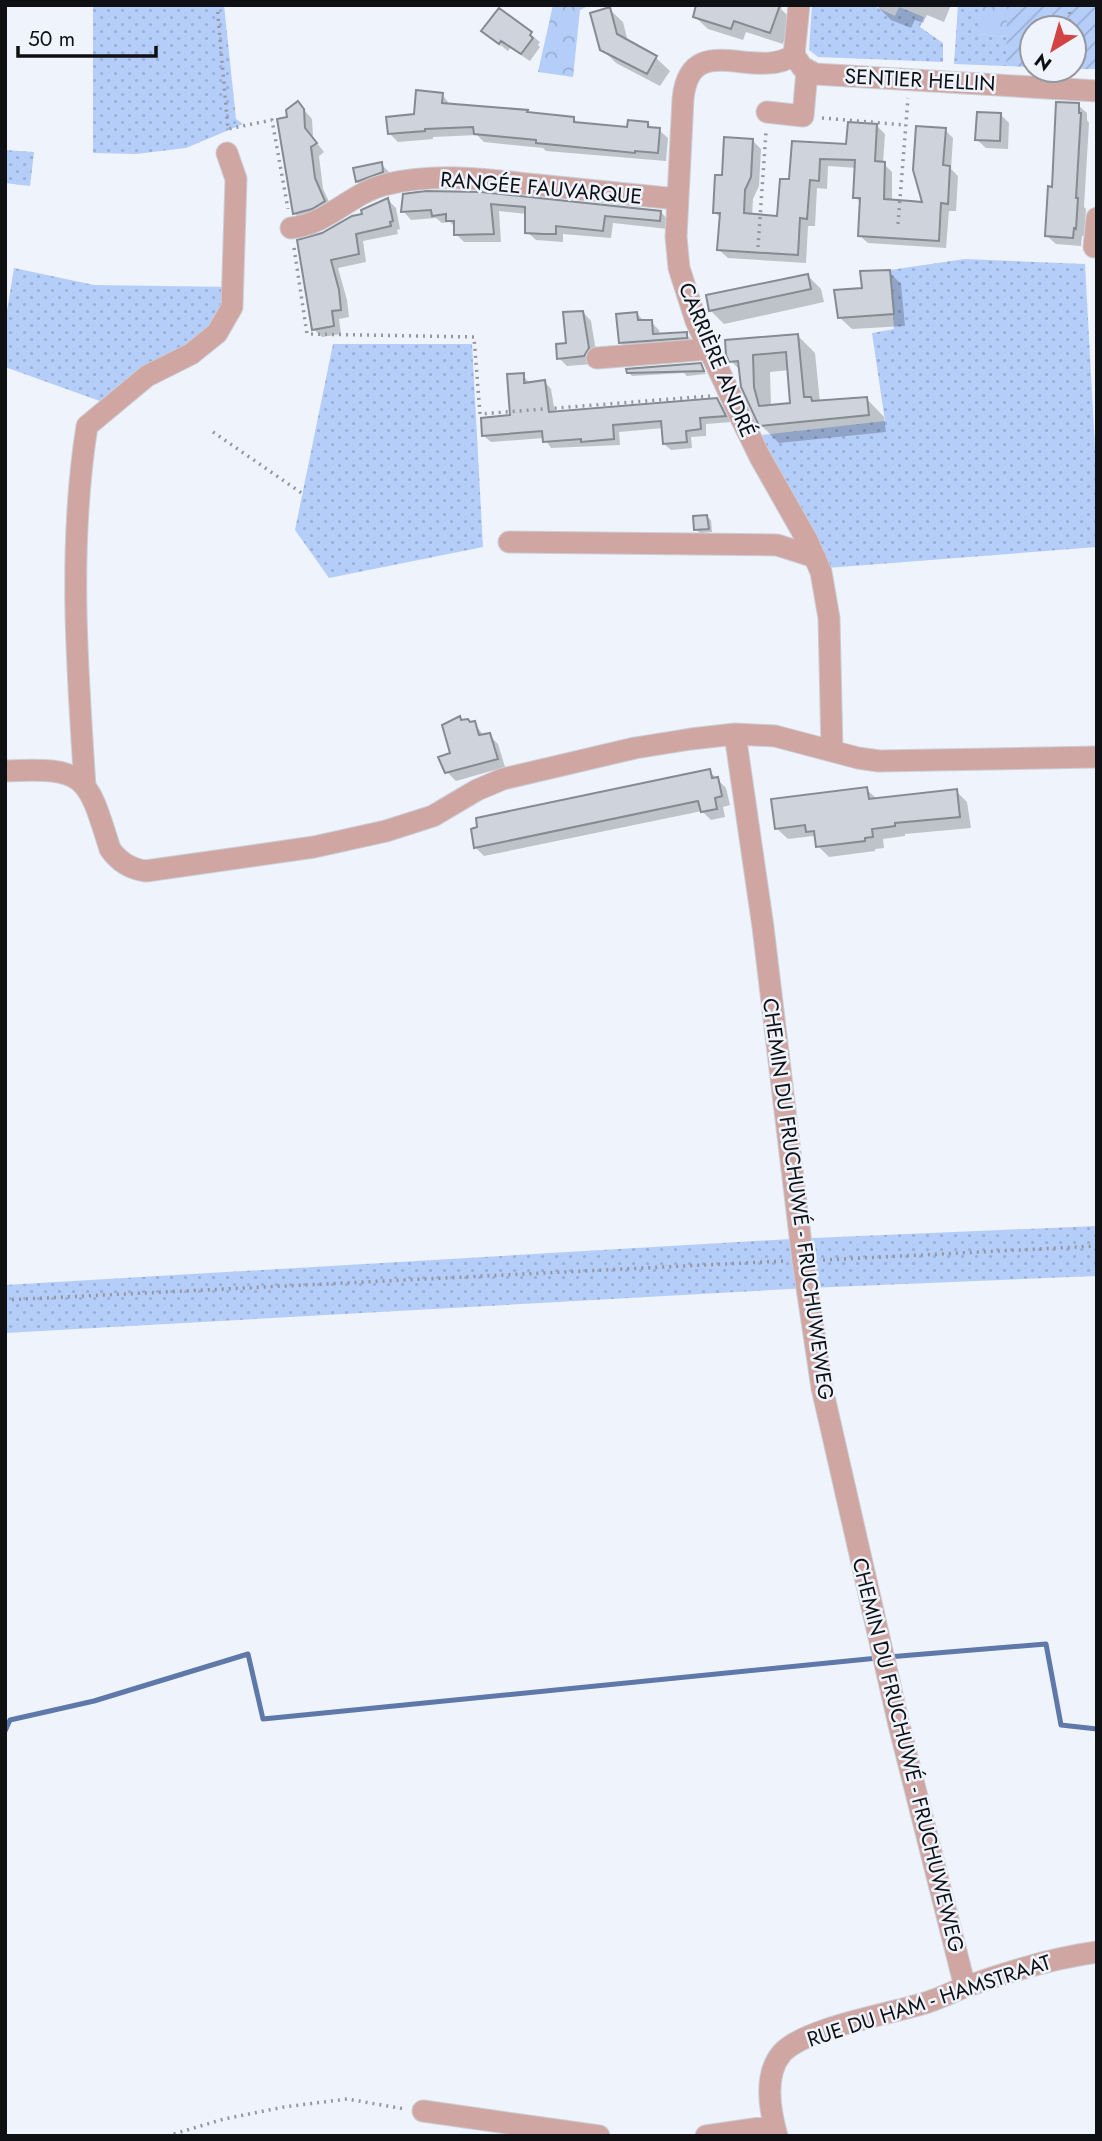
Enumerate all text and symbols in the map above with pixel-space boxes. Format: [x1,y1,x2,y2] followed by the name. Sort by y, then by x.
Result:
[18,14,156,58] scale bar
[1018,14,1088,84] north arrow
[28,24,75,54] text: 50 m
[1029,47,1057,78] text: N
[844,61,996,99] street label: SENTIER HELLIN
[439,164,643,212] street label: RANGÉE FAUVARQUE
[671,278,763,442] street label: CARRIÈRE ANDRÉ
[755,996,841,1402] street label: CHEMIN DU FRUCHUWÉ - FRUCHUWEWEG
[844,1555,972,1955] street label: CHEMIN DU FRUCHUWÉ - FRUCHUWEWEG
[803,1947,1055,2055] street label: RUE DU HAM - HAMSTRAAT

